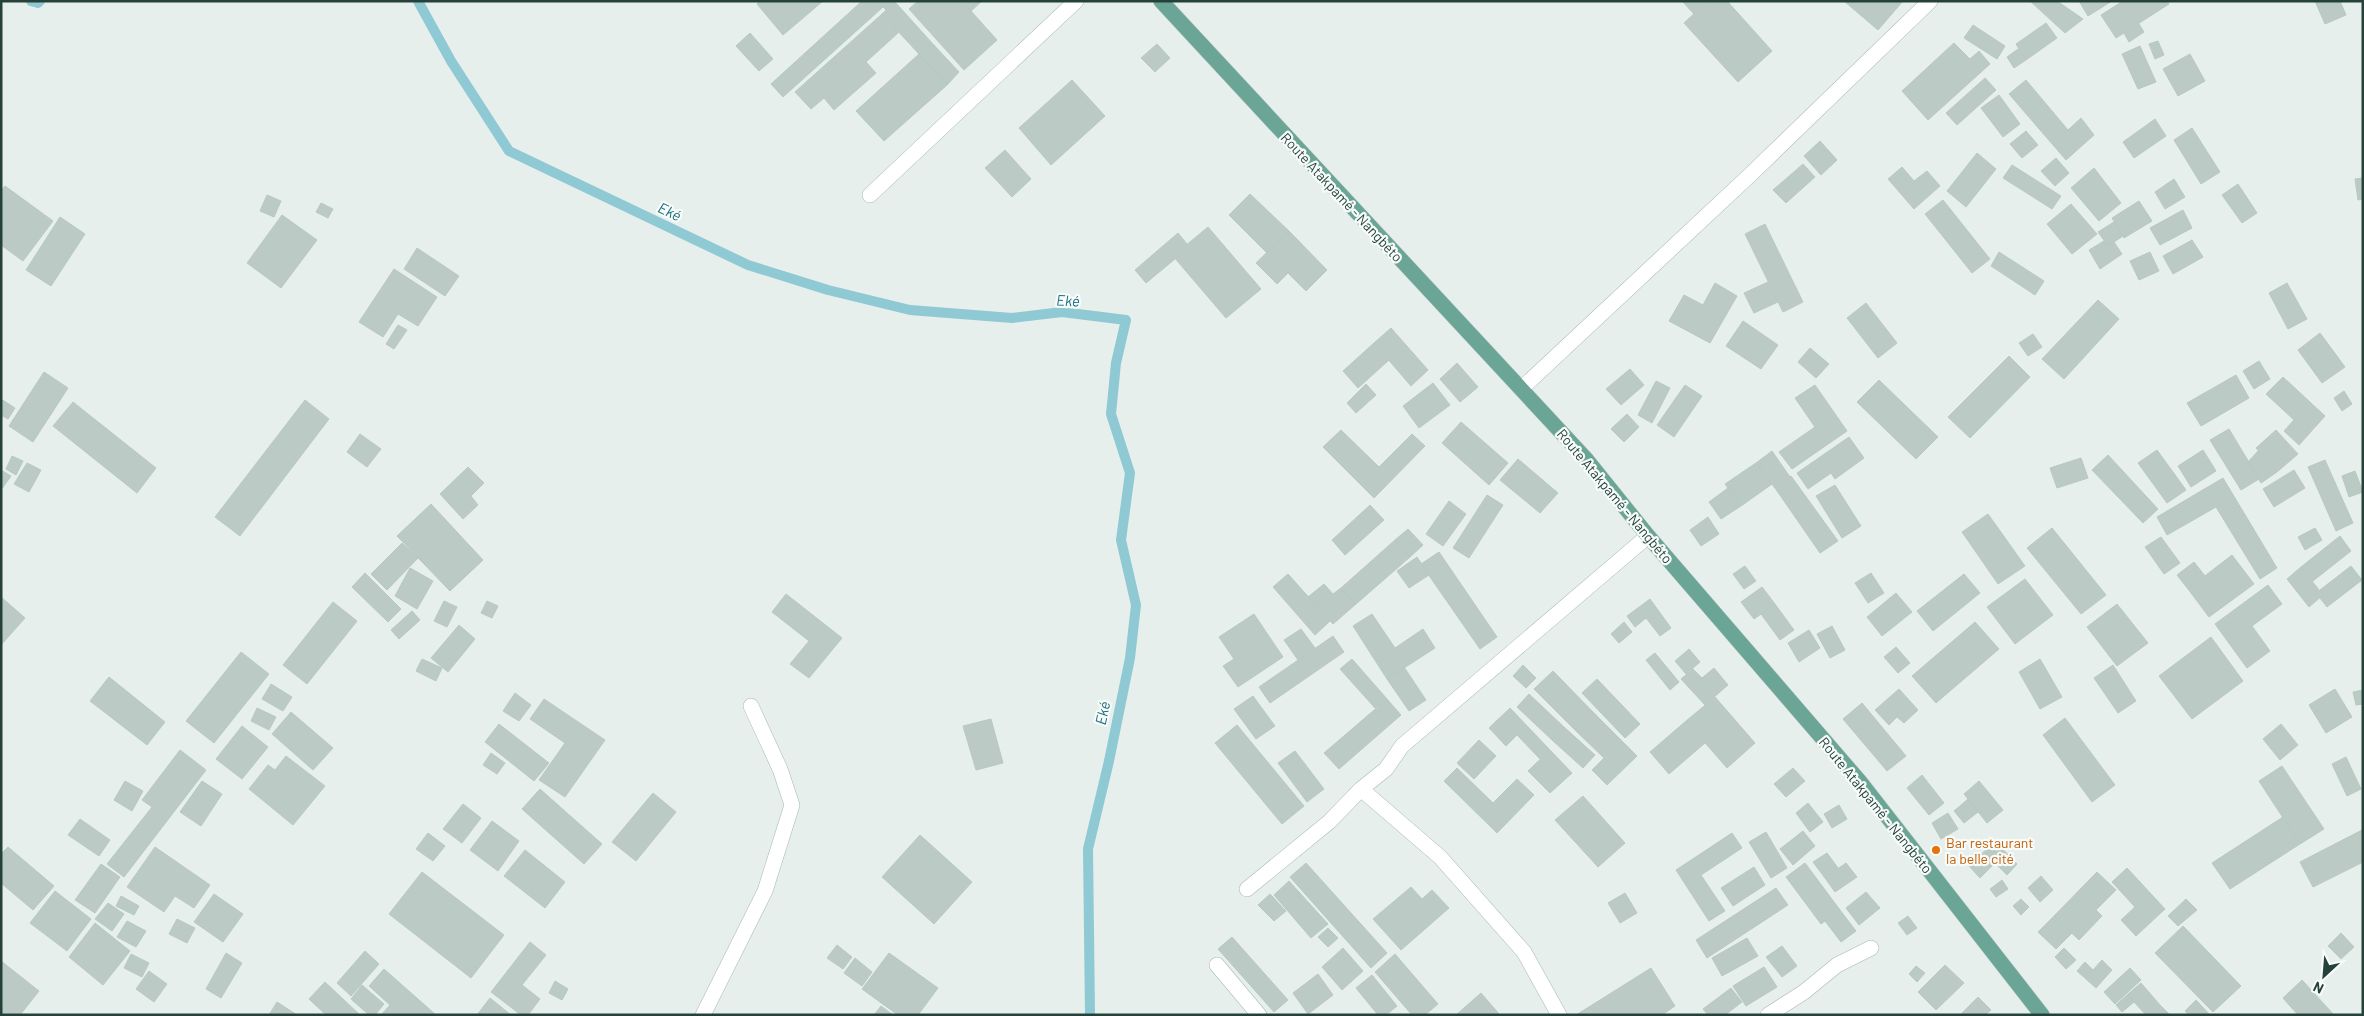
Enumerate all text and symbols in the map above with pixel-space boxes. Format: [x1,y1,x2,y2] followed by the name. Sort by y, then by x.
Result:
[1278,129,1406,265] street label: Route Atakpamé - Nangbéto
[656,198,685,224] water label: Eké
[1056,291,1080,309] water label: Eké
[1554,425,1676,567] street label: Route Atakpamé - Nangbéto
[1091,699,1113,726] water label: Eké
[1816,733,1936,877] street label: Route Atakpamé - Nangbéto
[1946,834,2033,867] place label: Bar restaurant la belle cité
[1930,844,1942,856] marker: Bar restaurant la belle cité
[2299,951,2349,1001] north arrow
[2310,978,2326,998] text: N

